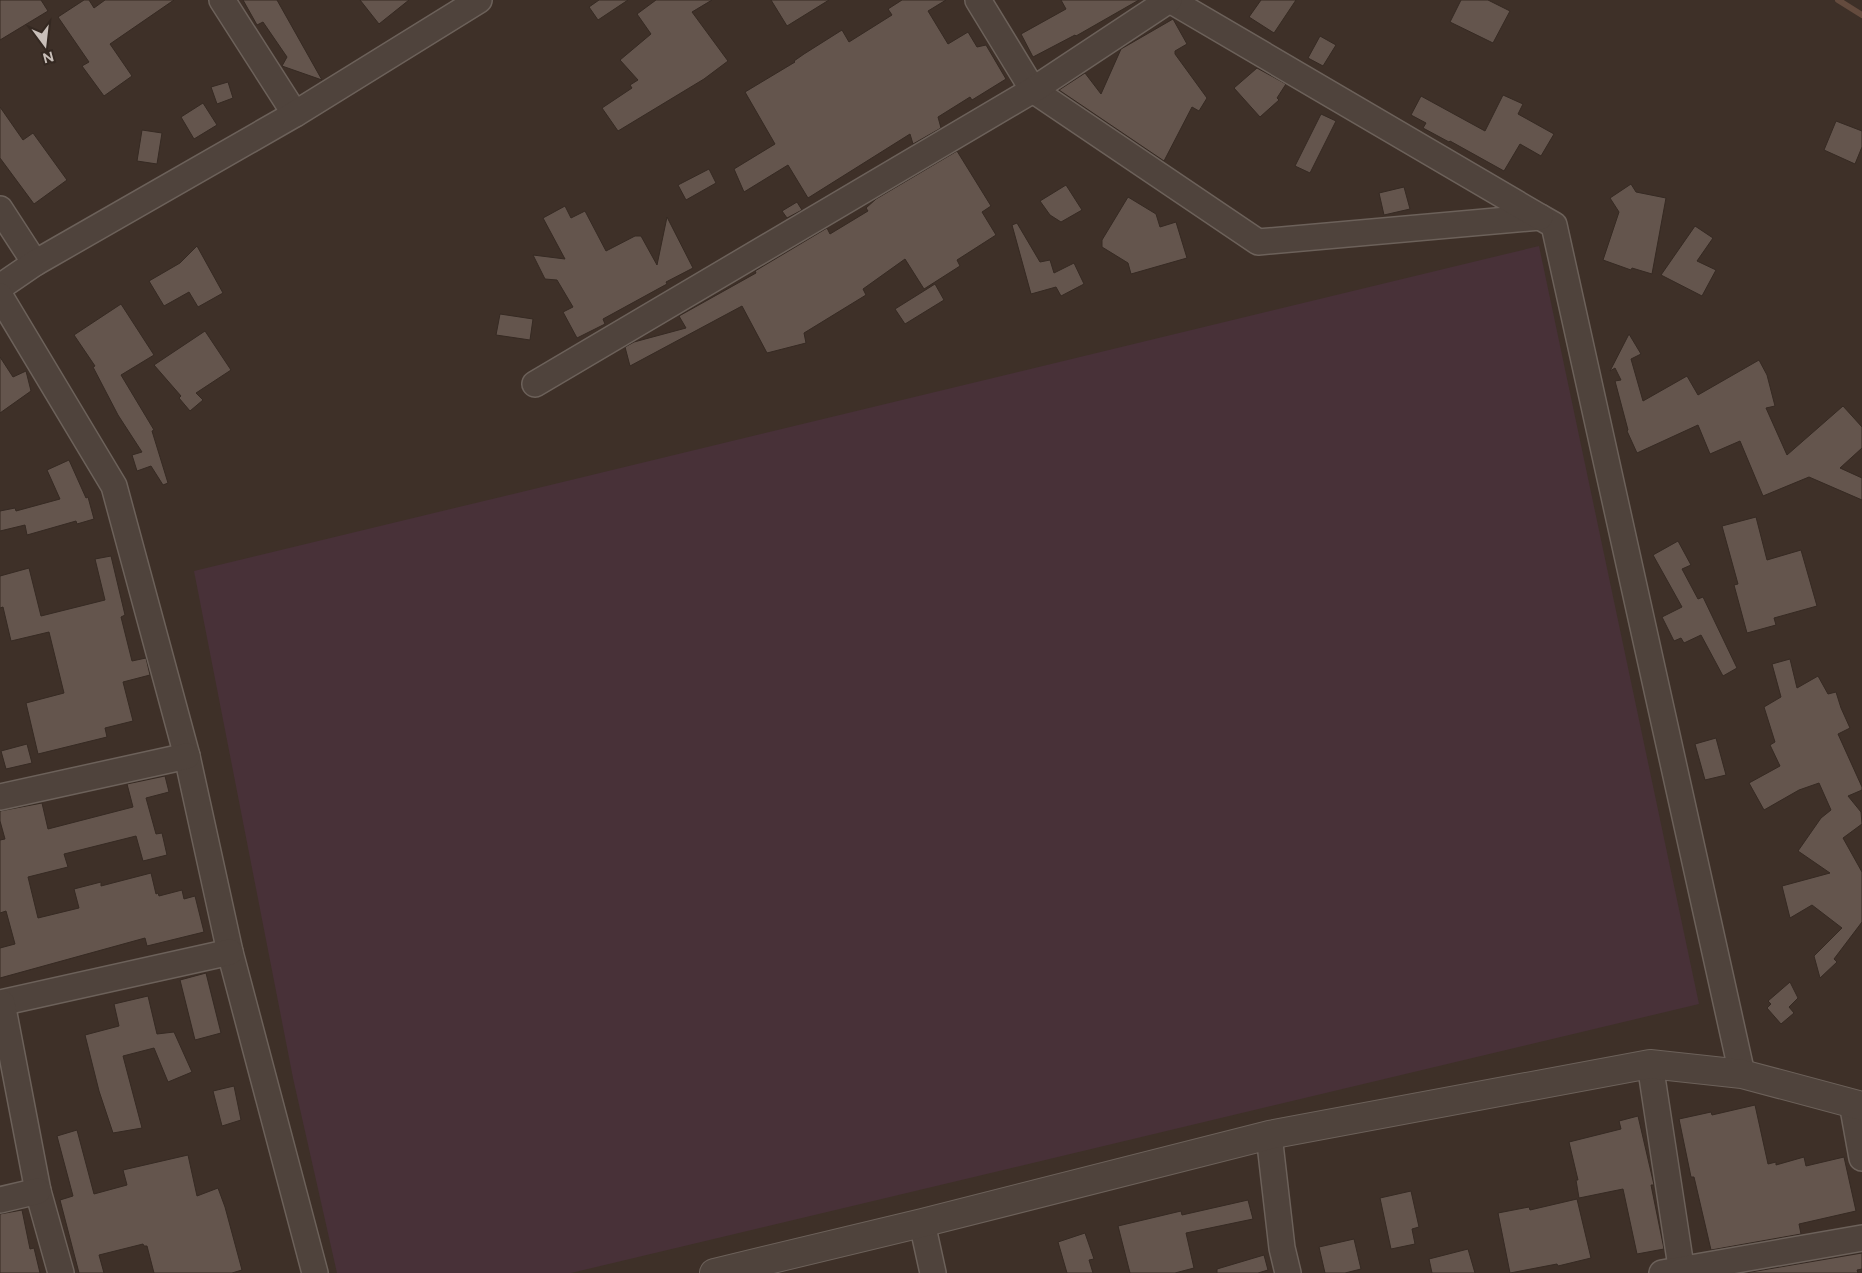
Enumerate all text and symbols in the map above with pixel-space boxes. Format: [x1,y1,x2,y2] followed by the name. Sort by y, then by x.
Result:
[20,20,70,70] north arrow
[41,47,56,67] text: N

